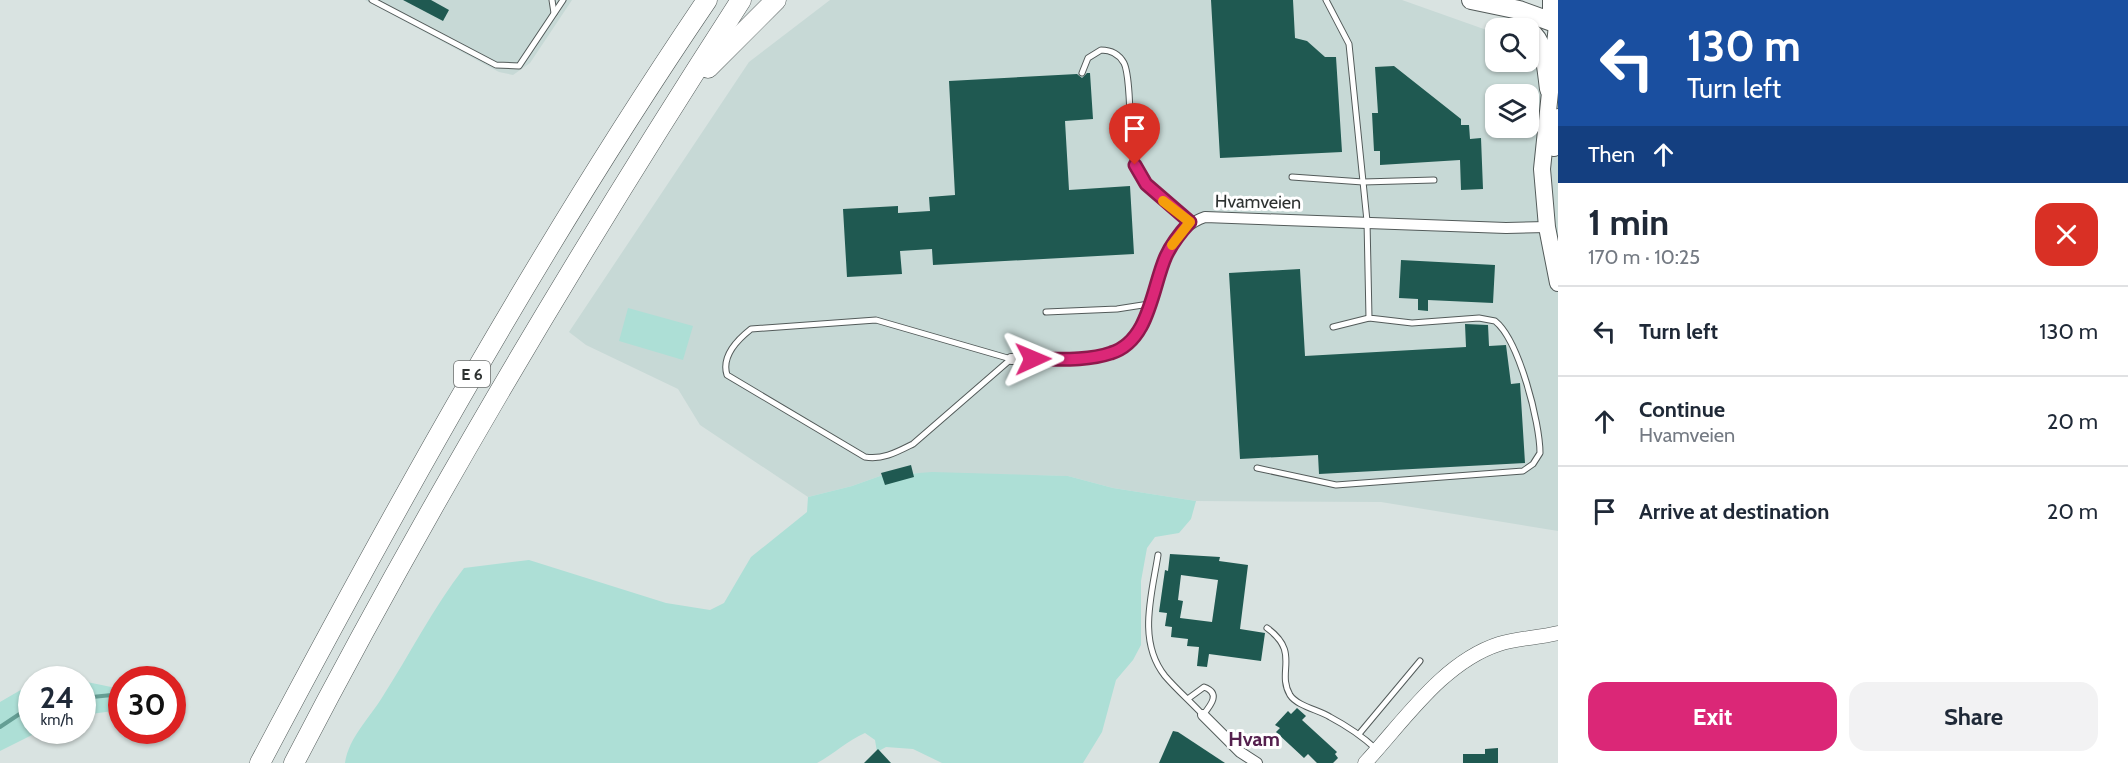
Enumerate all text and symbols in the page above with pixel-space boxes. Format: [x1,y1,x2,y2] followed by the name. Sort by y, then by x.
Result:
[1485,18,1539,138] map controls
[1485,18,1539,72] button: search
[1687,20,1801,72] text: 130 m
[1588,24,1666,102] icon: left
[1687,72,1781,105] text: Turn left
[1485,84,1539,138] button: layers
[1109,103,1160,165] pin
[1118,112,1151,145] icon: arrive
[1647,138,1680,171] icon: ahead
[1588,141,1635,168] text: Then
[1215,190,1301,214] street label: Hvamveien
[1588,200,1669,244] text: 1 min
[2035,203,2098,266] button: close
[1588,245,1700,269] text: 170 m · 10:25
[1588,315,1621,348] icon: left
[1639,318,1718,345] text: Turn left
[2039,318,2098,345] text: 130 m
[1001,327,1065,391] position arrow
[454,361,490,387] road number: E 6
[1639,396,1725,423] text: Continue
[1588,405,1621,438] icon: ahead
[2047,408,2098,435] text: 20 m
[1639,423,1735,447] text: Hvamveien
[1588,495,1621,528] icon: arrive
[1639,498,1829,525] text: Arrive at destination
[2047,498,2098,525] text: 20 m
[108,666,186,744] speed limit sign: 30
[40,679,74,716] text: 24
[1588,682,1837,751] button: Exit
[1849,682,2098,751] button: Share
[41,711,73,729] text: km/h
[1228,727,1280,751] district label: Hvam

